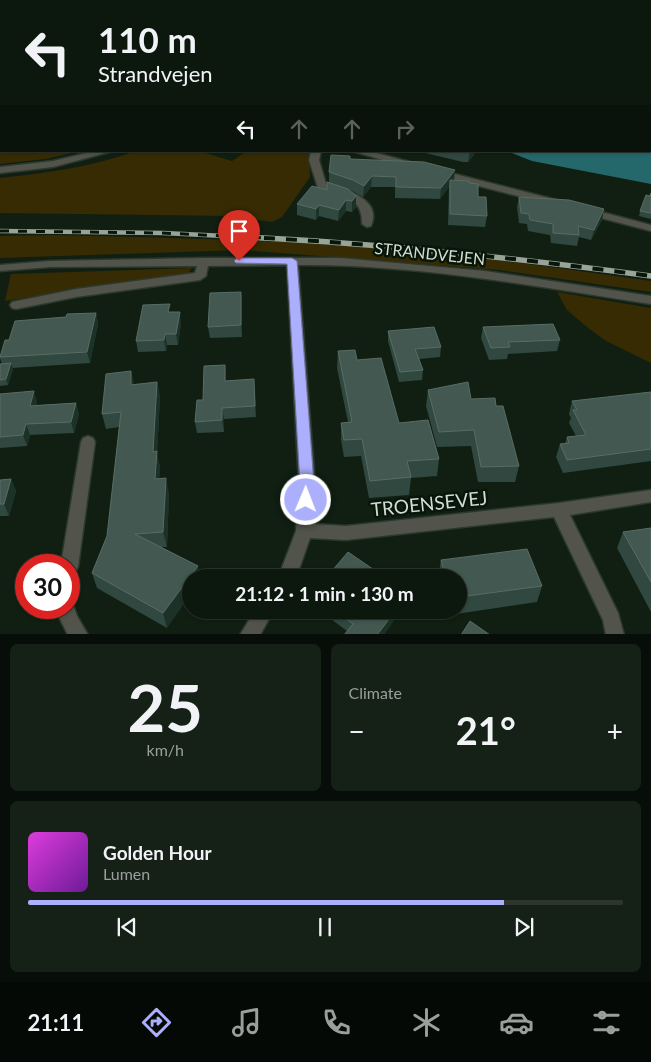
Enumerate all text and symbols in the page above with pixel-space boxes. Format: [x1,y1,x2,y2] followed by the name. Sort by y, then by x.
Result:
[98,18,197,60] text: 110 m
[15,20,80,85] icon: left
[98,60,213,87] text: Strandvejen
[232,115,260,143] icon: left
[285,115,313,143] icon: ahead
[338,115,366,143] icon: ahead
[391,115,419,143] icon: right
[218,210,260,261] pin
[225,217,253,245] icon: arrive
[374,238,486,268] street label: STRANDVEJEN
[279,473,331,525] position arrow
[370,485,488,521] street label: TROENSEVEJ
[15,554,80,619] speed limit sign: 30
[235,582,414,605] text: 21:12 · 1 min · 130 m
[128,668,203,746] text: 25
[349,683,402,702] text: Climate
[456,707,516,753] text: 21°
[349,714,365,748] text: −
[607,714,623,748] text: +
[147,740,184,759] text: km/h
[103,841,212,864] text: Golden Hour
[103,864,150,883] text: Lumen
[113,913,141,941] icon: previous
[311,913,339,941] icon: pause
[510,913,538,941] icon: next
[139,1005,174,1040] icon: directions
[229,1005,264,1040] icon: music
[319,1005,354,1040] icon: phone
[409,1005,444,1040] icon: climate
[499,1005,534,1040] icon: car
[589,1005,624,1040] icon: filters
[27,1009,84,1036] text: 21:11

